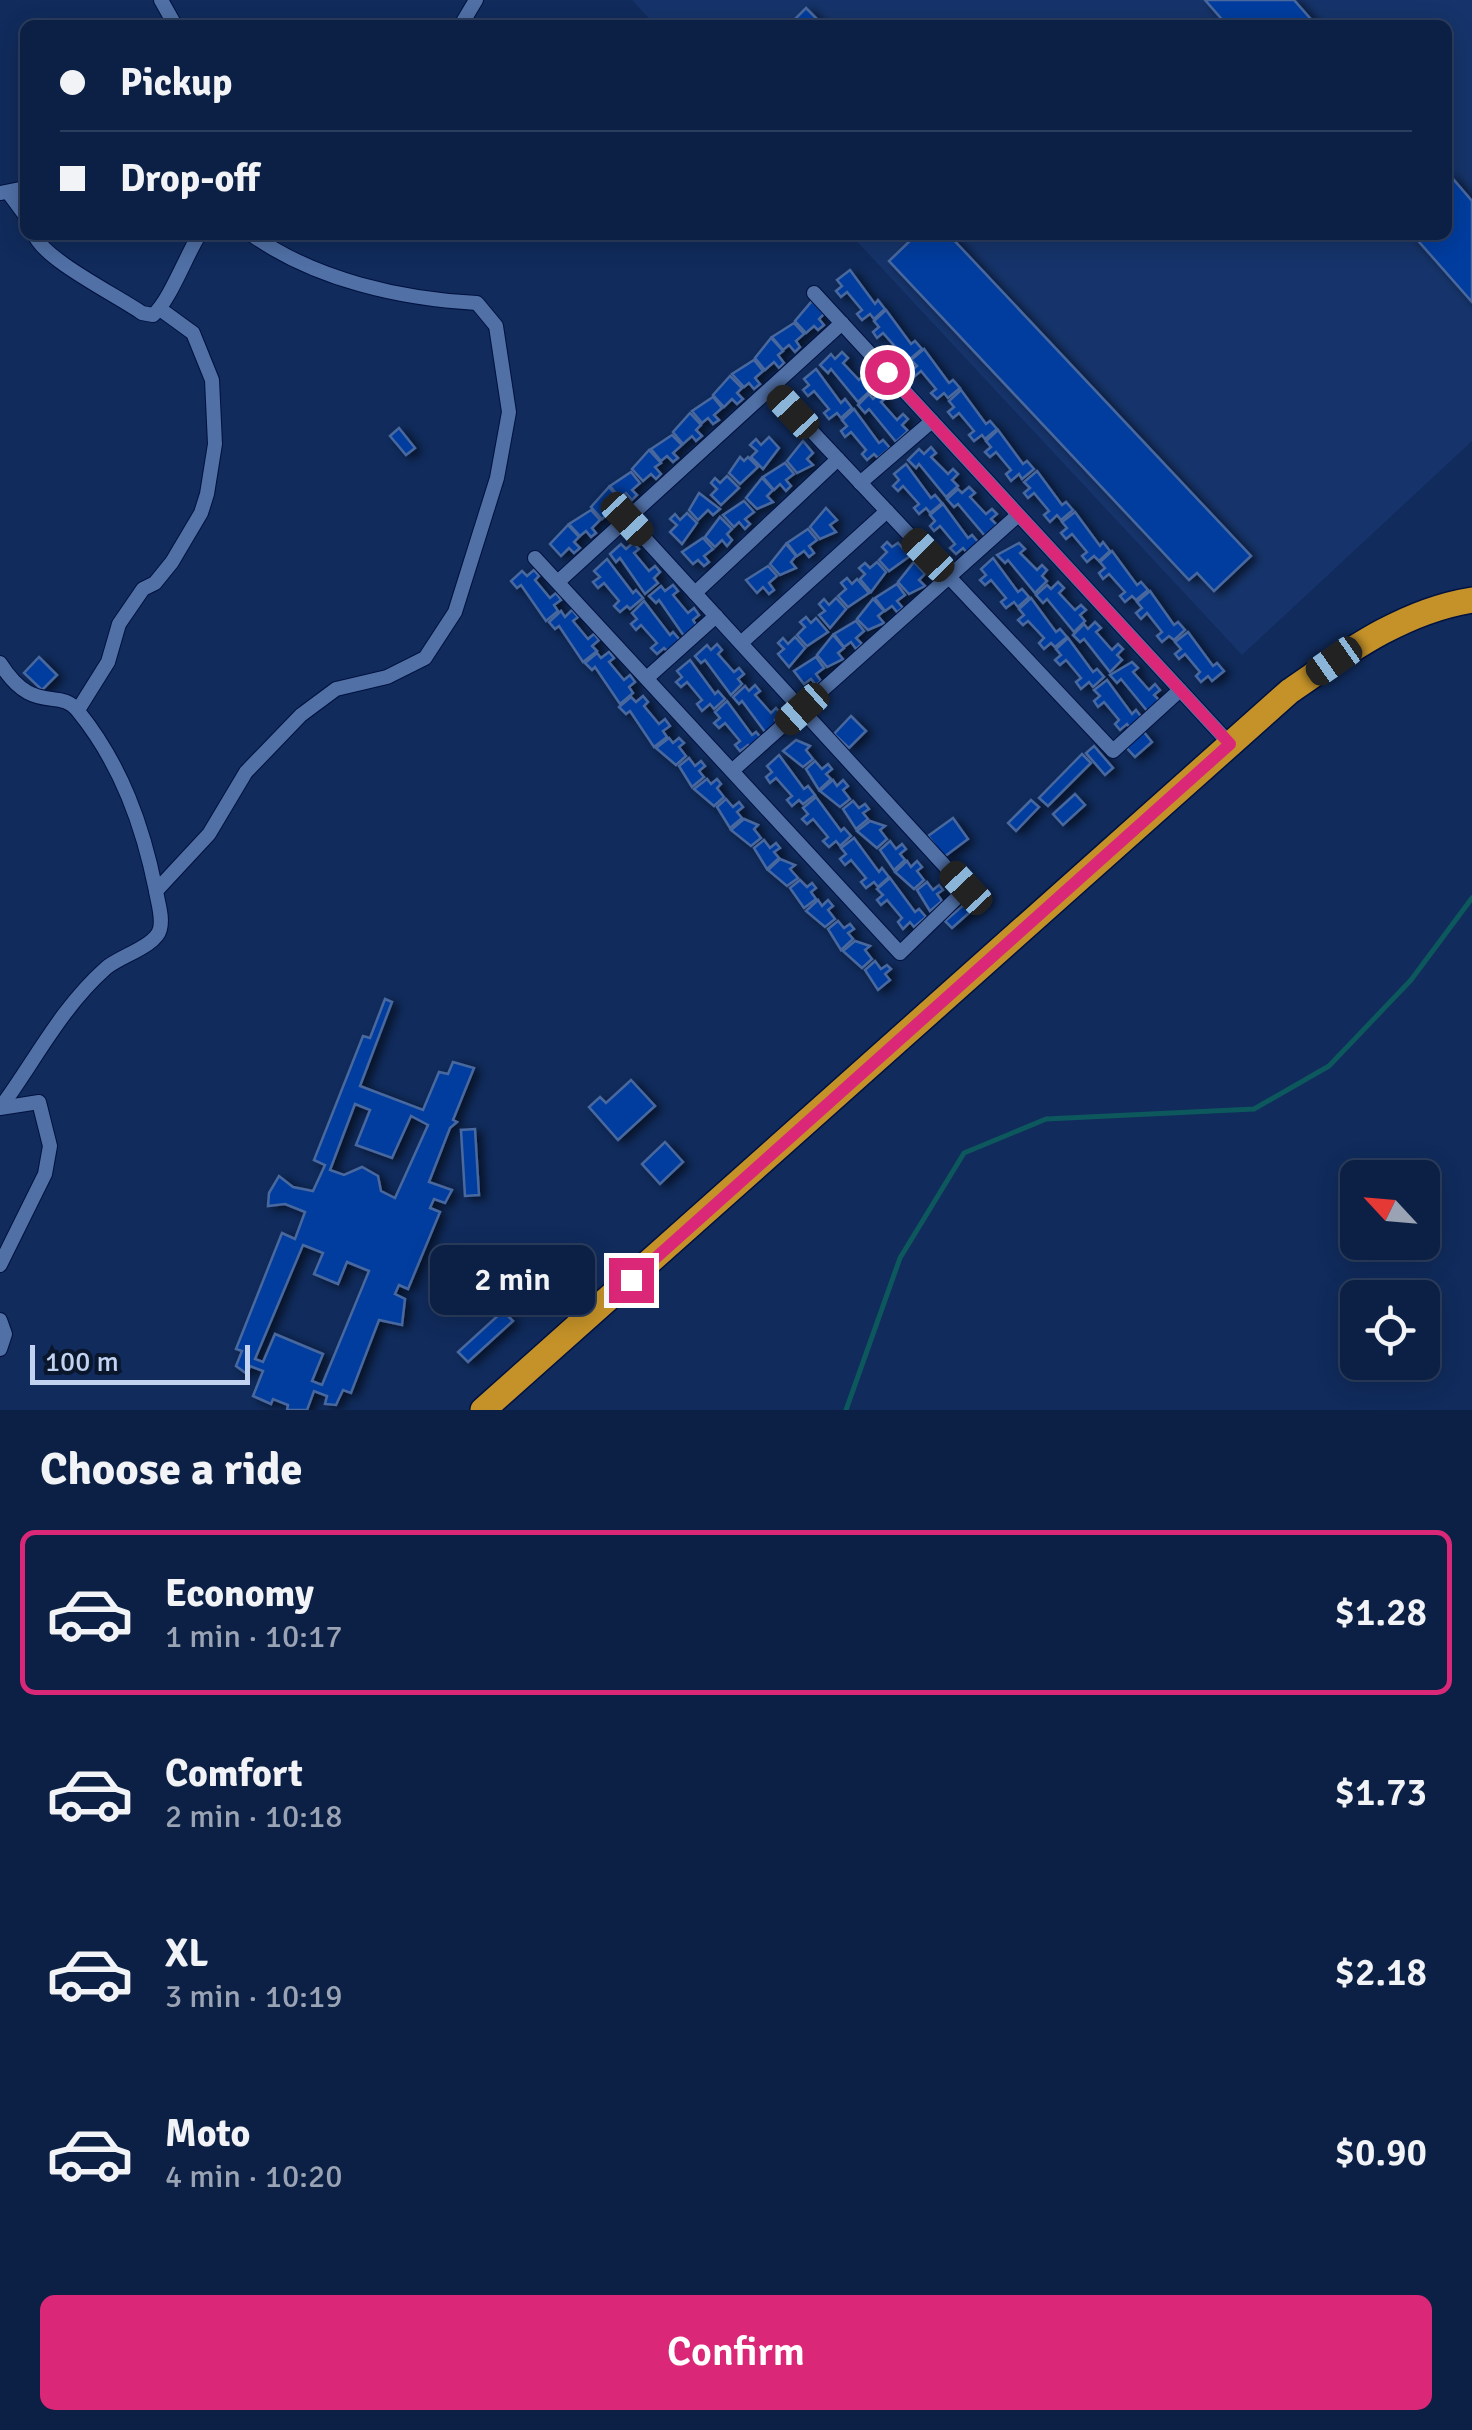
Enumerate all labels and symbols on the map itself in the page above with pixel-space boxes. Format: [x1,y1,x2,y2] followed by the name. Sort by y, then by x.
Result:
[865,350,910,395] route start
[762,380,824,444] car
[596,487,658,551] car
[896,523,960,587] car
[1301,632,1367,690] car
[770,678,834,740] car
[935,856,997,920] car
[1340,1160,1440,1260] north arrow
[431,1245,596,1315] callout: 2 min
[609,1258,654,1303] route end
[30,1340,250,1384] scale bar

